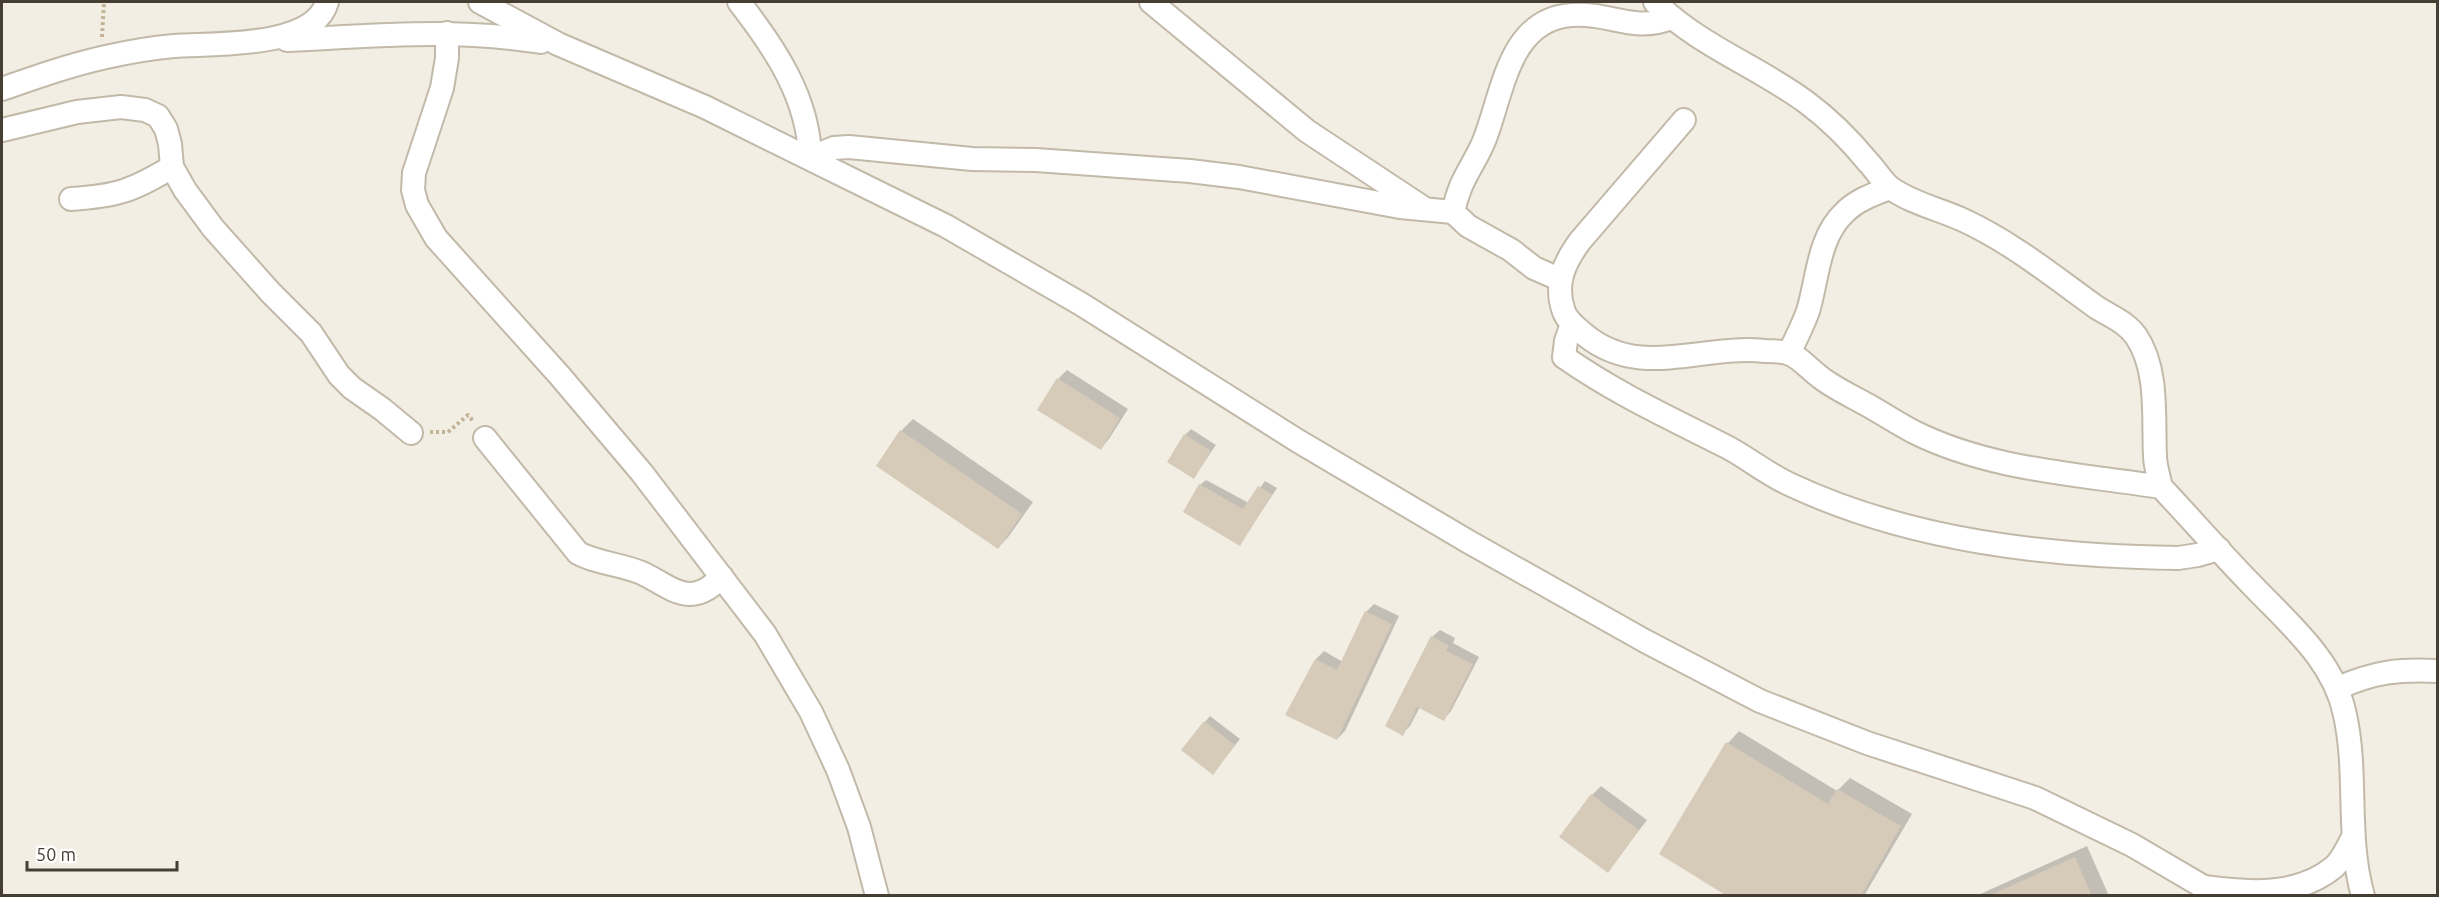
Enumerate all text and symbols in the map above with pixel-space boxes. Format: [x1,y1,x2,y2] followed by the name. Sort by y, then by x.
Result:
[27,834,177,872] scale bar
[36,844,76,864] text: 50 m

